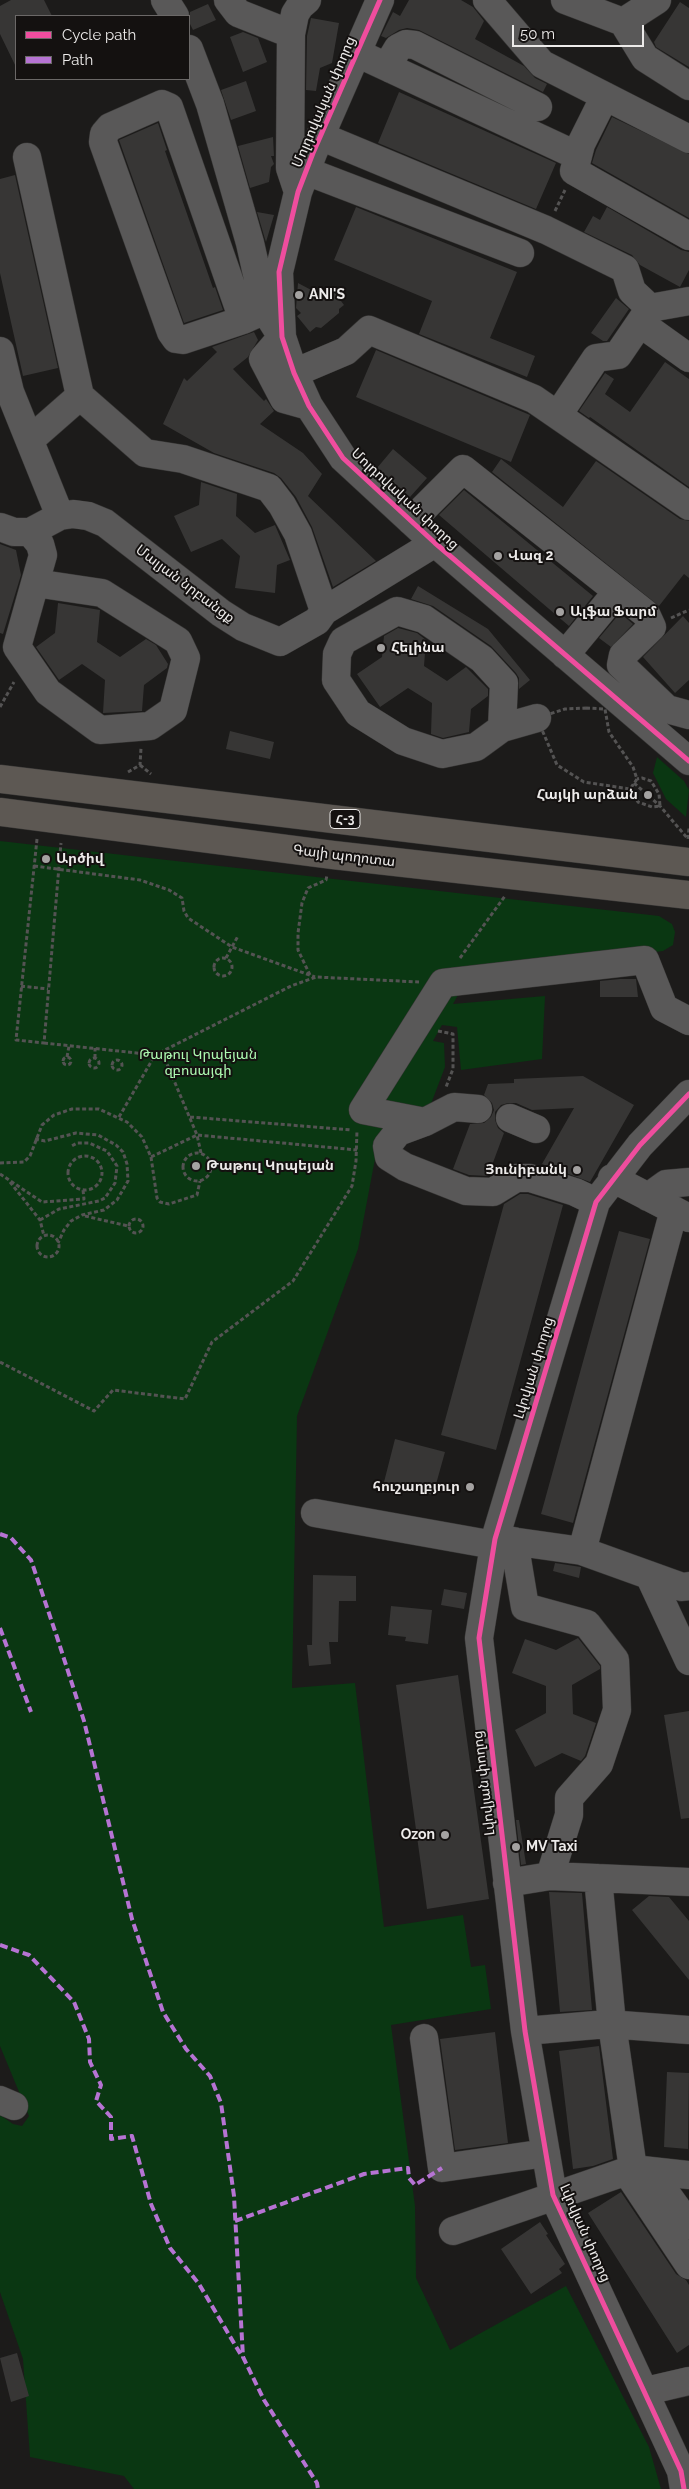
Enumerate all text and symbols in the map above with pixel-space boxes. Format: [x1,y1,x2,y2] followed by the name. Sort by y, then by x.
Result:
[15,15,190,80] legend
[514,15,646,47] scale bar
[520,25,555,43] text: 50 m
[62,26,136,44] text: Cycle path
[289,34,359,170] street label: Մոլդովական փողոց
[62,51,93,69] text: Path
[309,287,345,303] place label: ANI'S
[293,289,305,301] marker: ANI'S
[348,445,462,553] street label: Մոլդովական փողոց
[132,541,238,627] street label: Մալյան նրբանցք
[508,548,553,564] place label: Վազ 2
[492,550,504,562] marker: Վազ 2
[570,604,656,620] place label: Ալֆա Ֆարմ
[554,606,566,618] marker: Ալֆա Ֆարմ
[391,640,445,656] place label: Հելինա
[375,642,387,654] marker: Հելինա
[536,787,638,803] place label: Հայկի արձան
[642,789,654,801] marker: Հայկի արձան
[330,810,360,829] road number: Հ-3
[292,841,396,871] street label: Գայի պողոտա
[56,851,104,867] place label: Արծիվ
[40,853,52,865] marker: Արծիվ
[139,1047,257,1080] park label: Թաթուլ Կրպեյան զբոսայգի
[206,1158,334,1174] place label: Թաթուլ Կրպեյան
[190,1160,202,1172] marker: Թաթուլ Կրպեյան
[486,1162,567,1178] place label: Յունիբանկ
[571,1164,583,1176] marker: Յունիբանկ
[511,1315,557,1421] street label: Լվովյան փողոց
[373,1479,460,1495] place label: հուշաղբյուր
[464,1481,476,1493] marker: հուշաղբյուր
[469,1730,499,1836] street label: Լվովյան փողոց
[401,1827,435,1843] place label: Ozon
[439,1829,451,1841] marker: Ozon
[526,1839,577,1855] place label: MV Taxi
[510,1841,522,1853] marker: MV Taxi
[556,2181,614,2285] street label: Լվովյան փողոց

